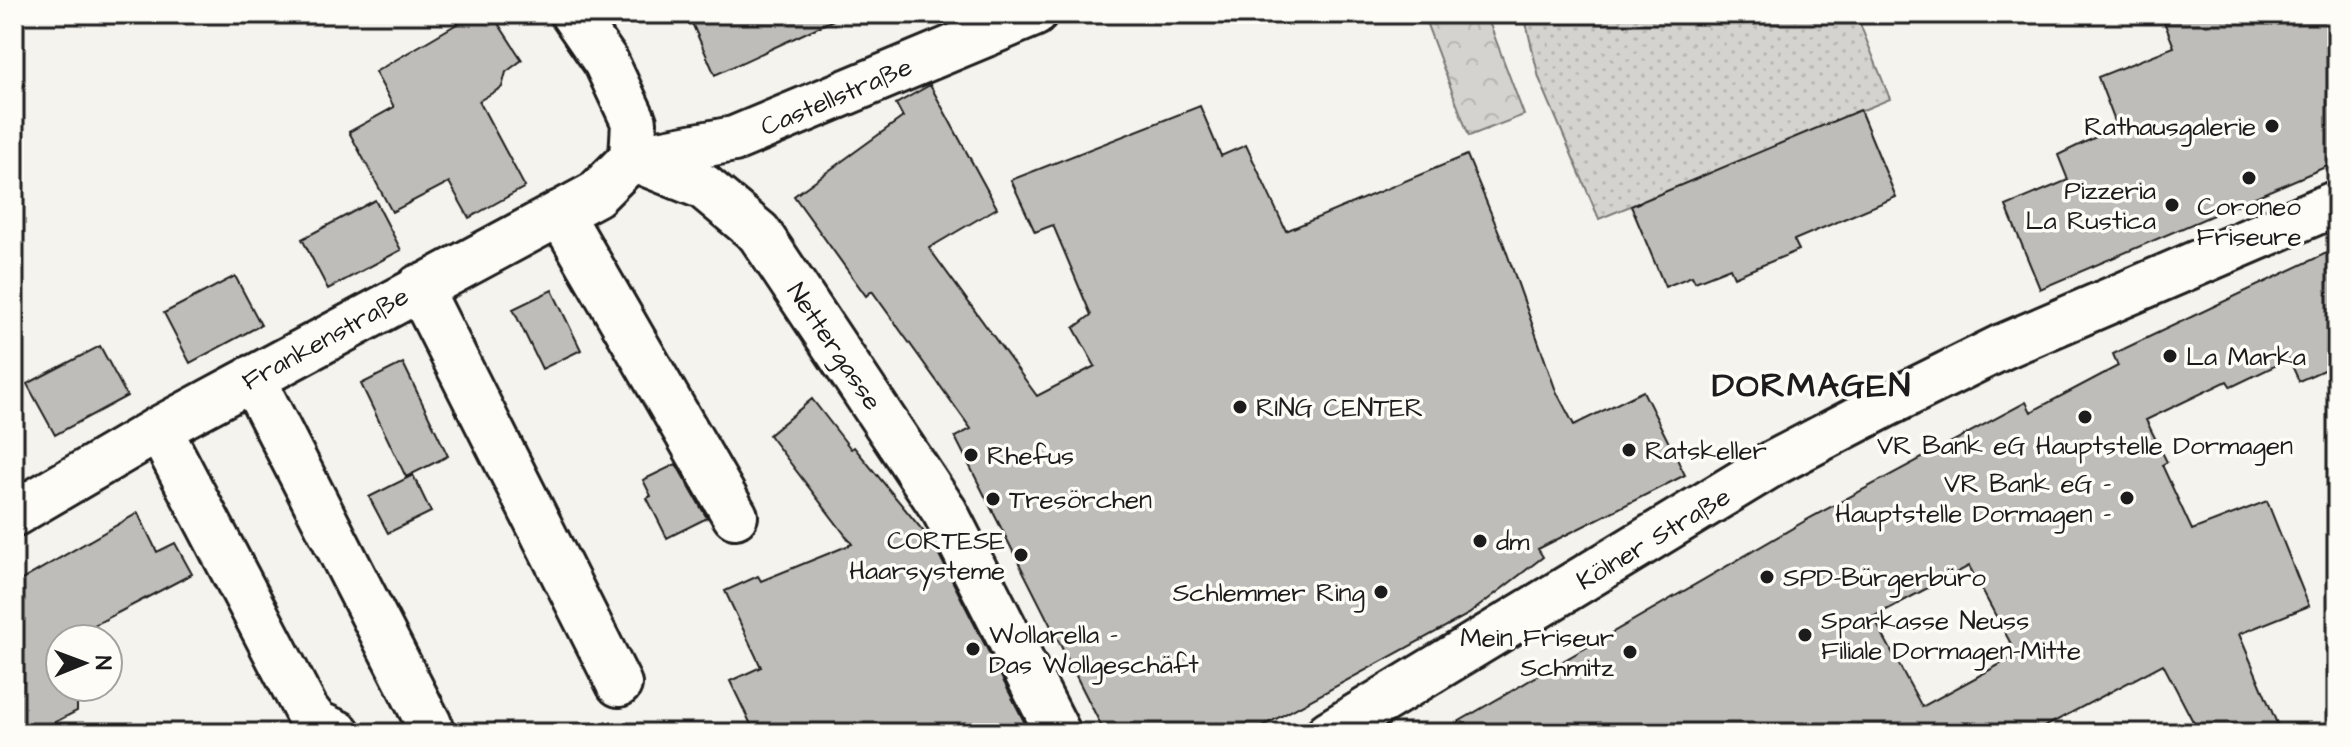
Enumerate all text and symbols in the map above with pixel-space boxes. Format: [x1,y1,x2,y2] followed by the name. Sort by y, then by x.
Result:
[755,49,918,145] street label: Castellstraße
[2084,109,2256,147] place label: Rathausgalerie
[2263,117,2281,135] marker: Rathausgalerie
[2240,169,2258,187] marker: Coroneo Friseure
[2025,173,2156,239] place label: Pizzeria La Rustica
[2196,189,2302,255] place label: Coroneo Friseure
[2163,196,2181,214] marker: Pizzeria La Rustica
[777,276,890,419] street label: Nettergasse
[236,278,415,400] street label: Frankenstraße
[2186,339,2306,375] place label: La Marka
[2161,347,2179,365] marker: La Marka
[1712,362,1912,410] district label: DORMAGEN
[1256,390,1423,426] place label: RING CENTER
[1231,398,1249,416] marker: RING CENTER
[2076,408,2094,426] marker: VR Bank eG Hauptstelle Dormagen
[1877,428,2293,466] place label: VR Bank eG Hauptstelle Dormagen
[1645,433,1767,469] place label: Ratskeller
[987,438,1074,474] place label: Rhefus
[1620,441,1638,459] marker: Ratskeller
[962,446,980,464] marker: Rhefus
[1835,466,2111,534] place label: VR Bank eG - Hauptstelle Dormagen -
[1570,479,1737,599] street label: Kölner Straße
[1009,482,1152,518] place label: Tresörchen
[2118,489,2136,507] marker: VR Bank eG - Hauptstelle Dormagen -
[984,490,1002,508] marker: Tresörchen
[849,523,1005,591] place label: CORTESE Haarsysteme
[1496,524,1530,560] place label: dm
[1471,532,1489,550] marker: dm
[1012,546,1030,564] marker: CORTESE Haarsysteme
[1783,560,1986,598] place label: SPD-Bürgerbüro
[1758,568,1776,586] marker: SPD-Bürgerbüro
[1173,575,1365,613] place label: Schlemmer Ring
[1372,583,1390,601] marker: Schlemmer Ring
[1821,603,2081,671] place label: Sparkasse Neuss Filiale Dormagen-Mitte
[989,617,1199,685] place label: Wollarella - Das Wollgeschäft
[1460,620,1614,686] place label: Mein Friseur Schmitz
[44,623,124,703] north arrow
[1796,626,1814,644] marker: Sparkasse Neuss Filiale Dormagen-Mitte
[964,640,982,658] marker: Wollarella - Das Wollgeschäft
[1621,643,1639,661] marker: Mein Friseur Schmitz
[87,656,118,670] text: N

